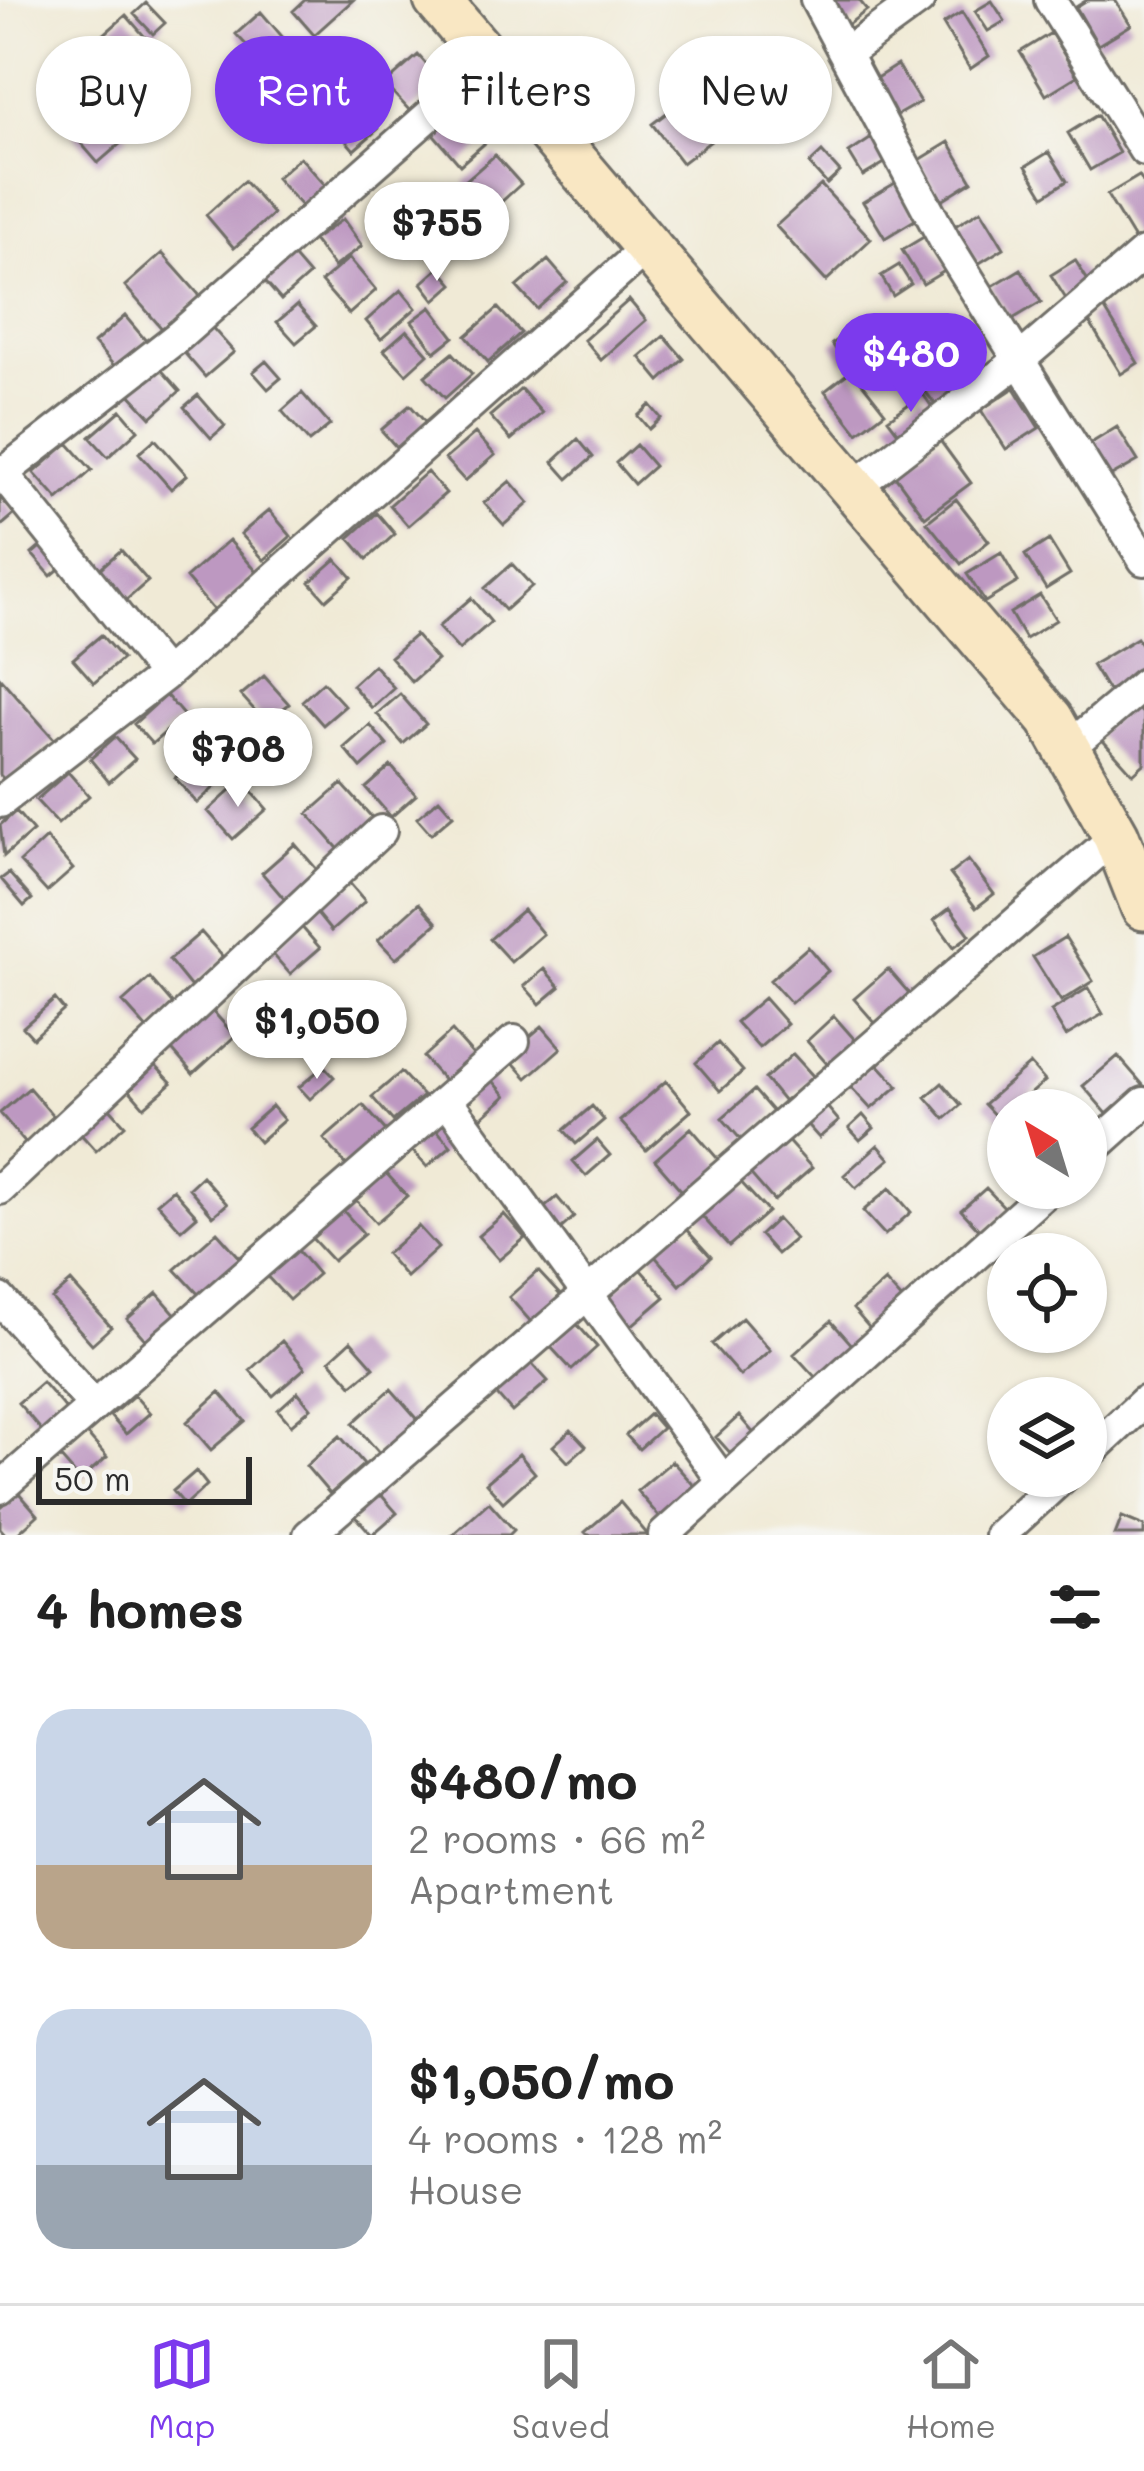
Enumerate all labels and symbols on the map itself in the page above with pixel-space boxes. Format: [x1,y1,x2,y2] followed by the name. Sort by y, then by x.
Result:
[366,182,508,284] pin: $755
[840,313,982,415] pin: $480
[167,708,309,810] pin: $708
[219,980,415,1082] pin: $1,050
[987,1089,1107,1209] north arrow
[36,1451,252,1504] scale bar

